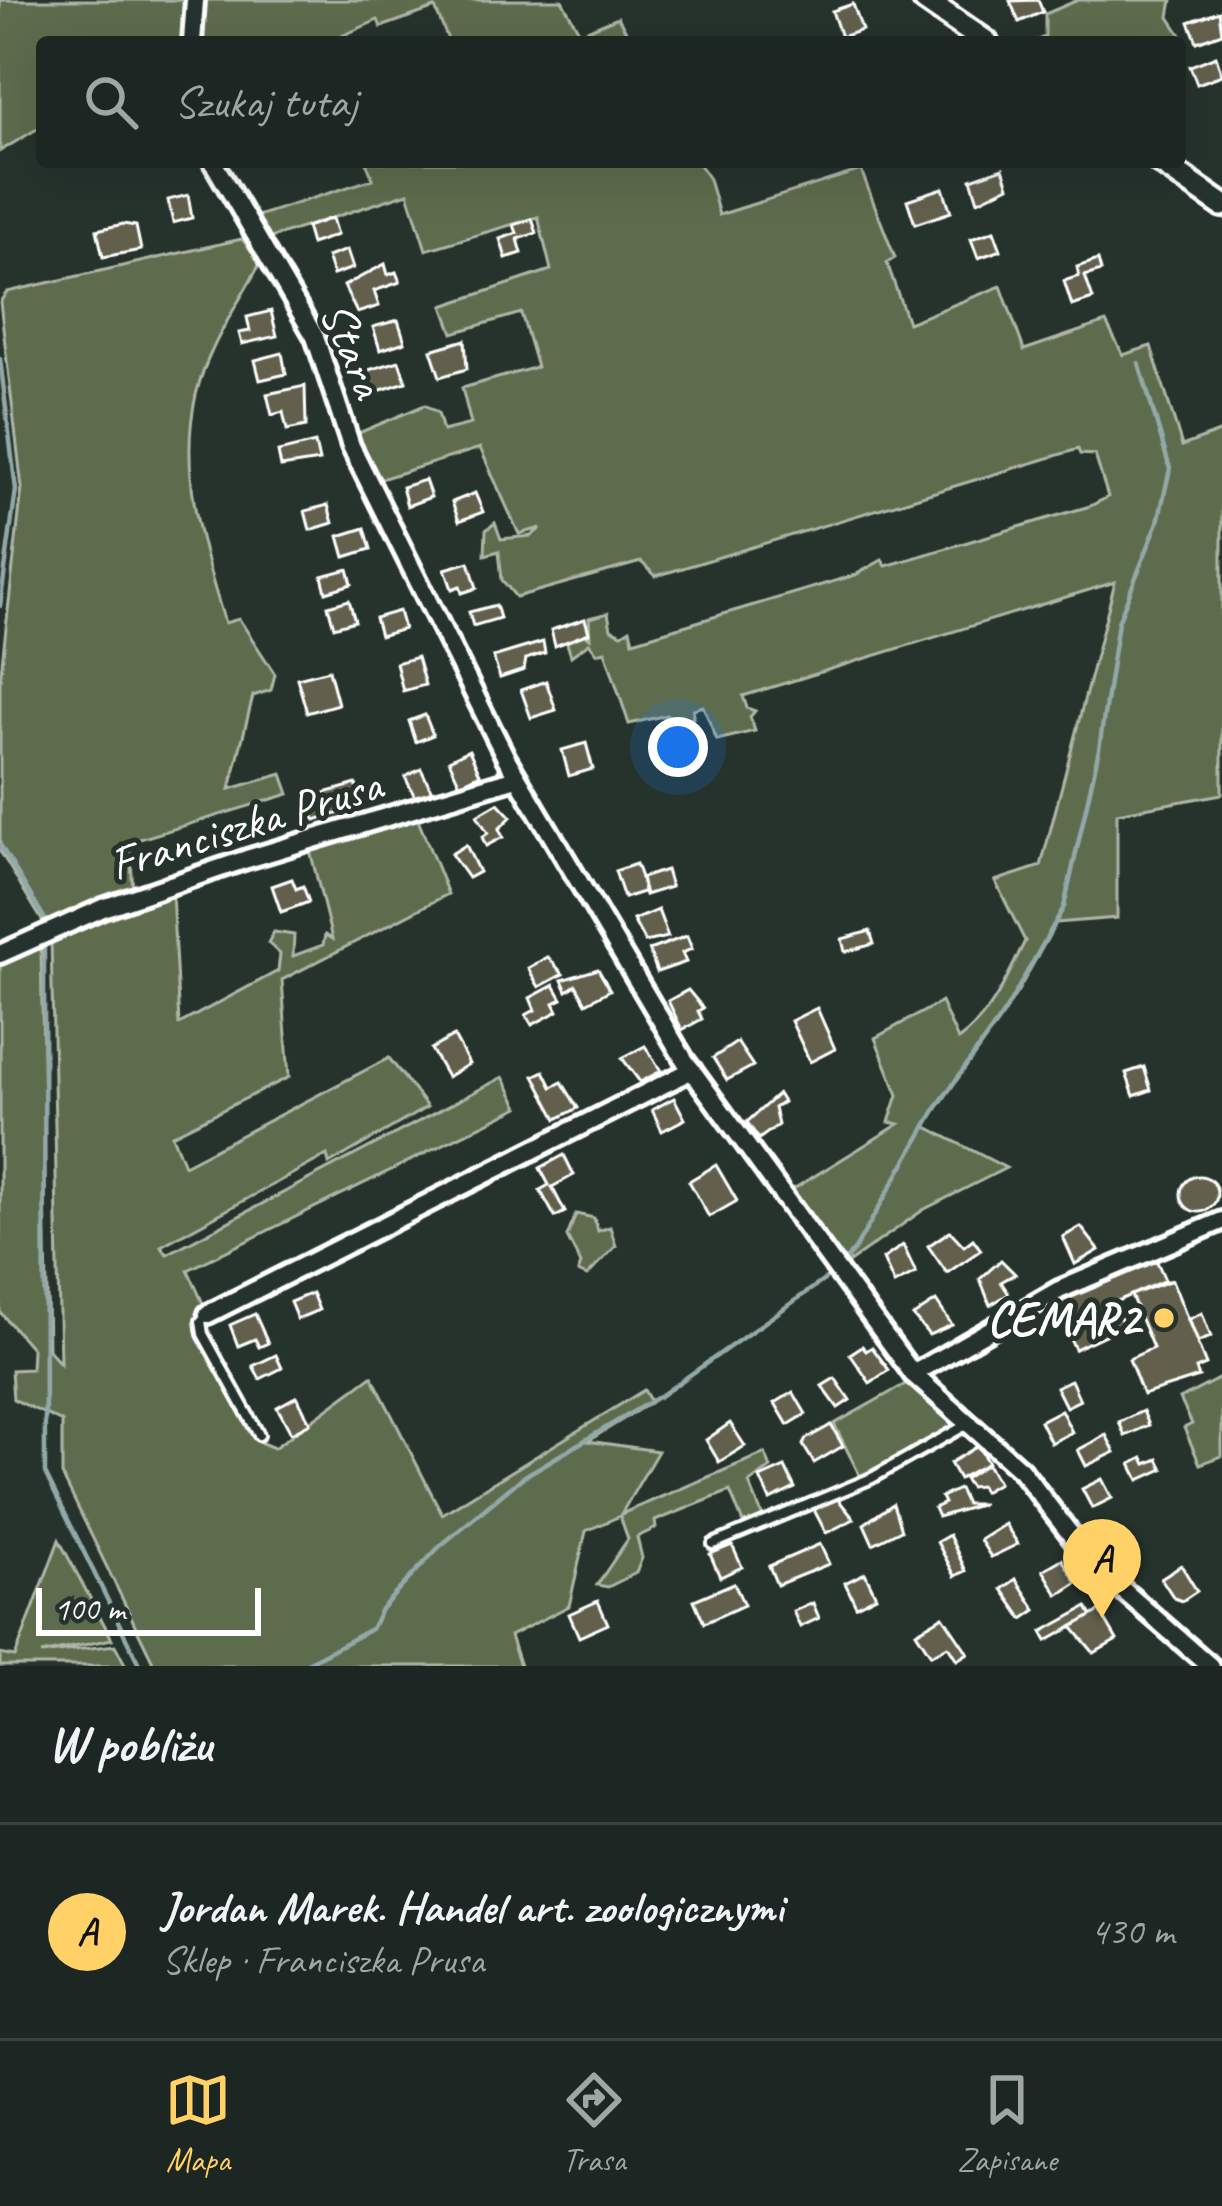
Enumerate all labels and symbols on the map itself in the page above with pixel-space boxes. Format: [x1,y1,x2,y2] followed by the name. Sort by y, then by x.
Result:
[307,293,400,408] street label: Stara
[648,717,708,777] your location
[102,753,391,894] street label: Franciszka Prusa
[987,1289,1144,1349] place label: CEMAR2
[1151,1305,1177,1331] marker: CEMAR2
[1063,1519,1141,1618] pin: A
[36,1582,261,1635] scale bar

